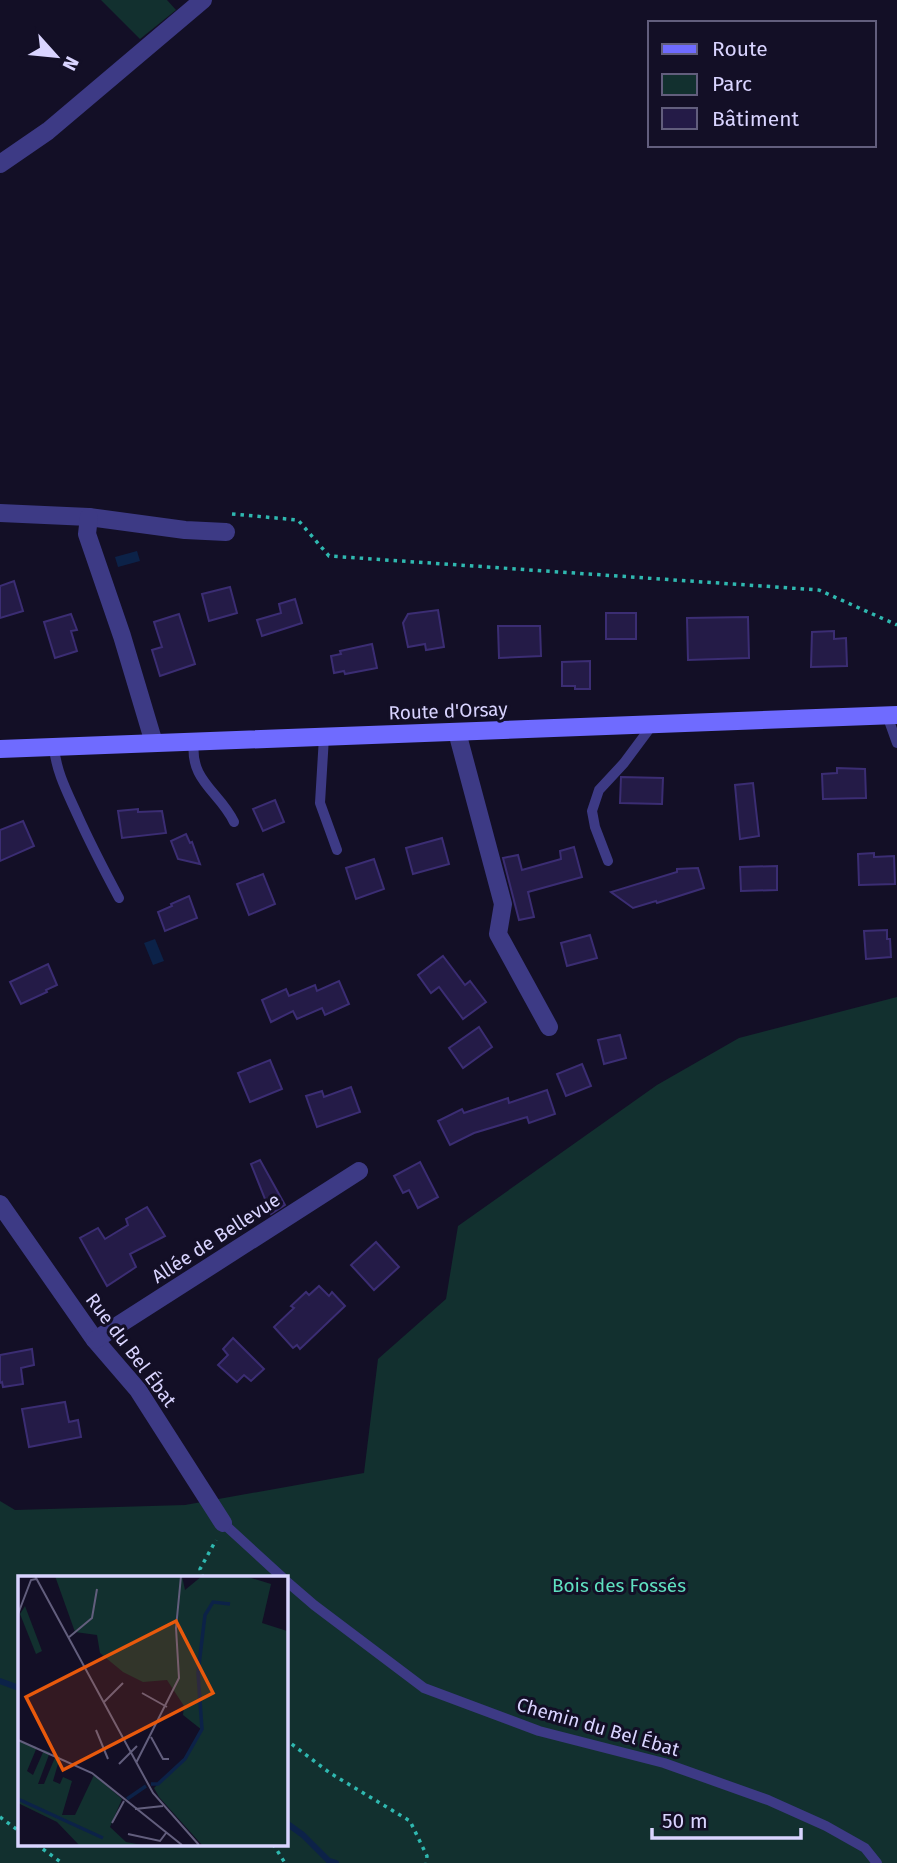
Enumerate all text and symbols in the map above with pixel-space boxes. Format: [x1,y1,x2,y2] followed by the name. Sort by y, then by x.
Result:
[21,21,91,91] north arrow
[648,21,876,147] legend
[712,36,768,62] text: Route
[58,53,84,74] text: N
[712,71,752,97] text: Parc
[712,106,799,132] text: Bâtiment
[388,697,509,725] street label: Route d'Orsay
[147,1188,285,1288] street label: Allée de Bellevue
[81,1289,181,1411] street label: Rue du Bel Ébat
[552,1574,686,1597] park label: Bois des Fossés
[18,1576,287,1846] inset map
[514,1693,682,1761] street label: Chemin du Bel Ébat
[652,1797,801,1841] scale bar
[662,1808,708,1834] text: 50 m

